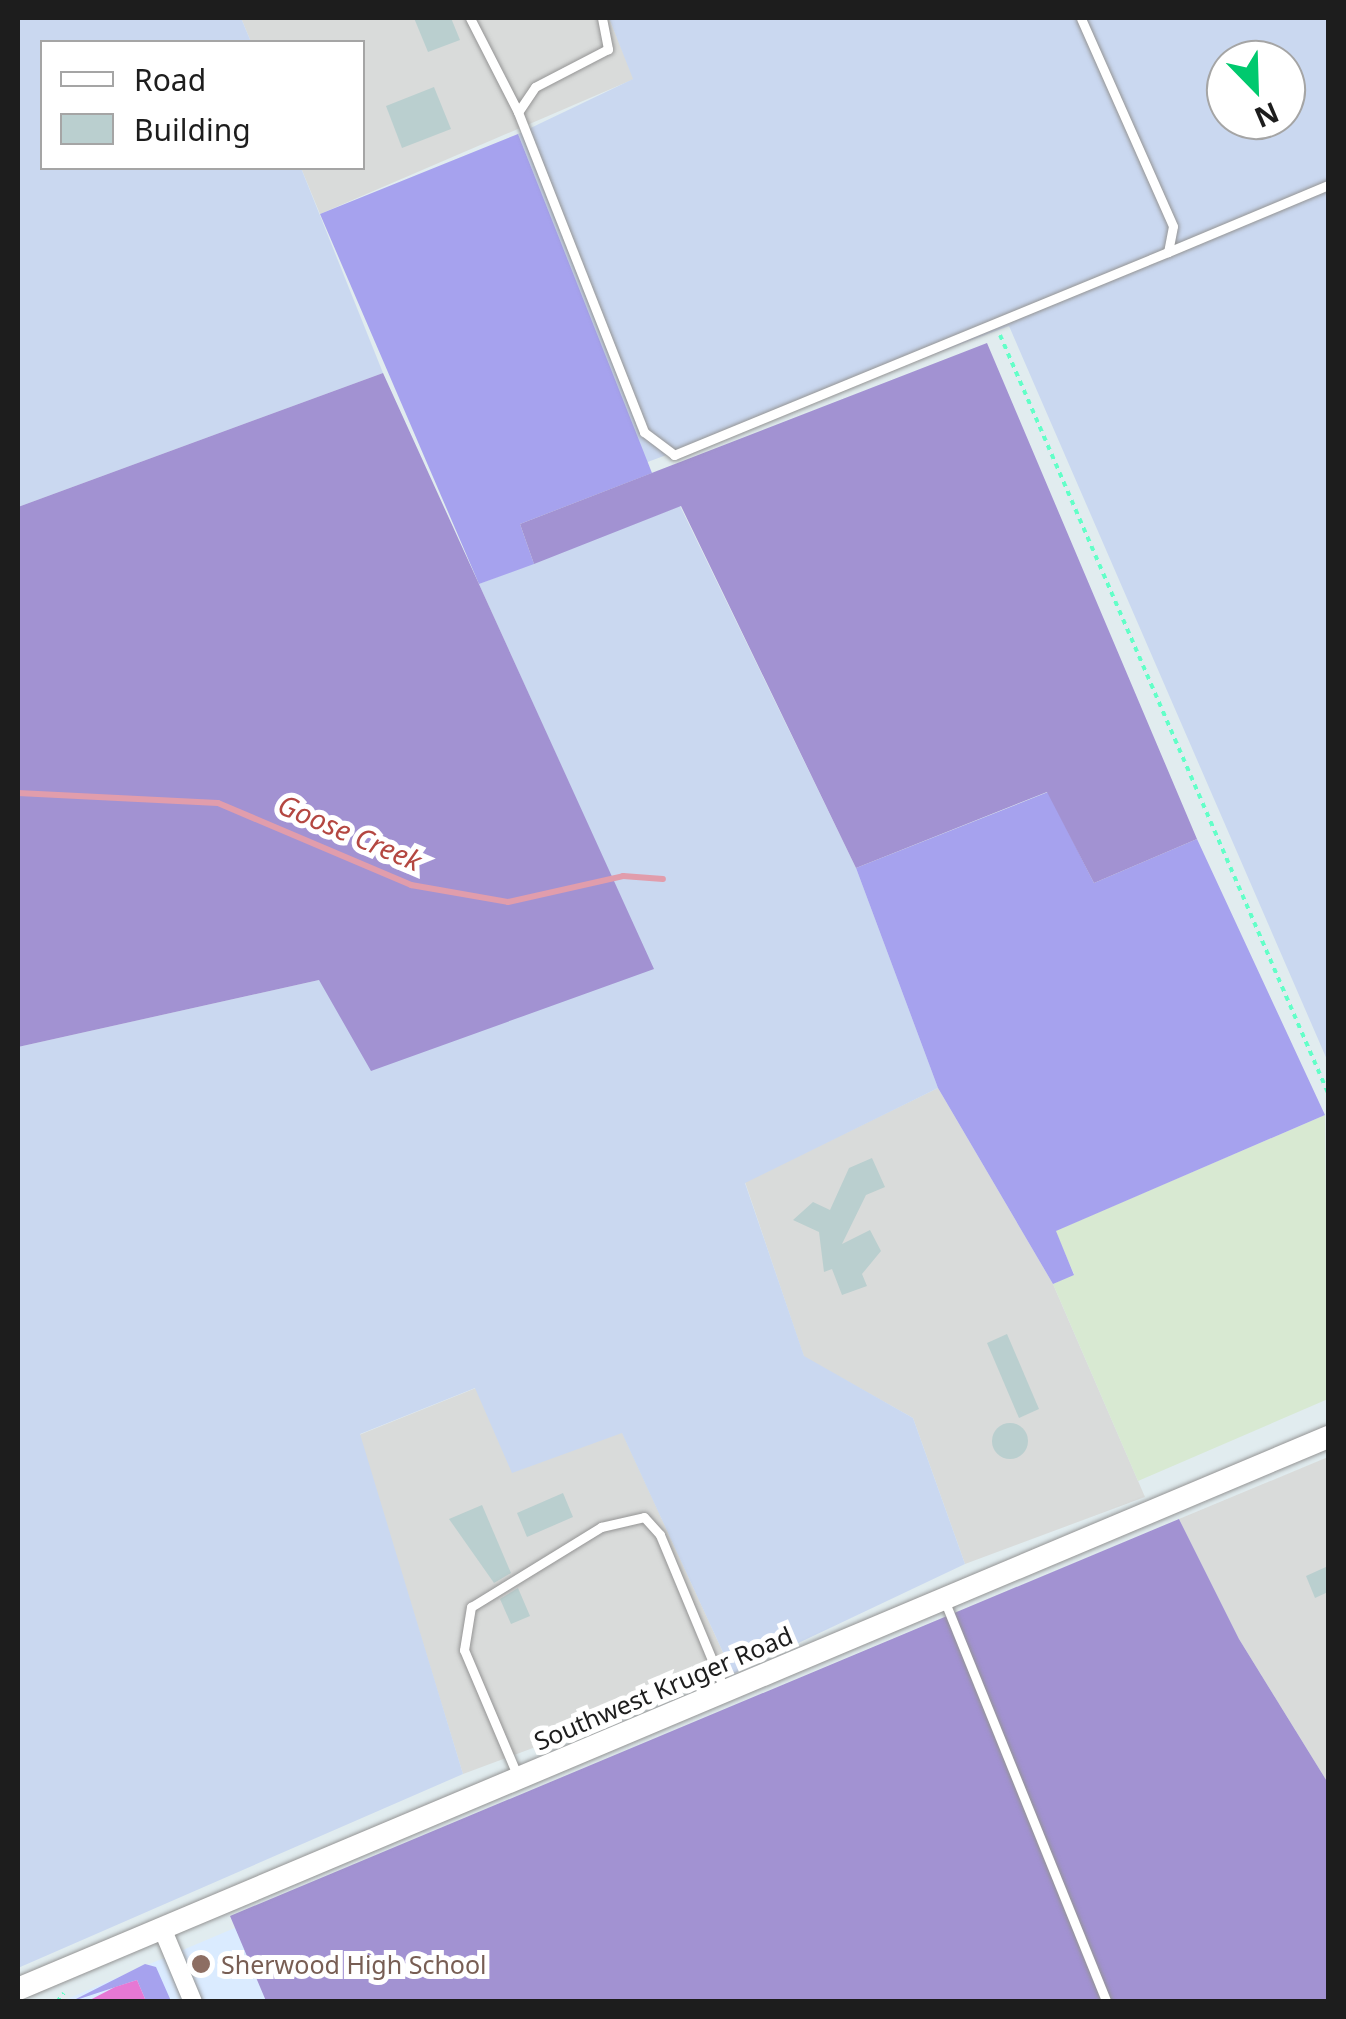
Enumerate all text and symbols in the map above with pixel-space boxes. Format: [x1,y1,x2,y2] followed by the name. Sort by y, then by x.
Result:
[40,40,365,170] legend
[1206,40,1306,140] north arrow
[134,59,206,100] text: Road
[1249,94,1285,138] text: N
[134,109,251,150] text: Building
[273,787,427,877] water label: Goose Creek
[529,1620,797,1756] street label: Southwest Kruger Road
[221,1949,487,1979] place label: Sherwood High School
[190,1953,212,1975] marker: Sherwood High School

